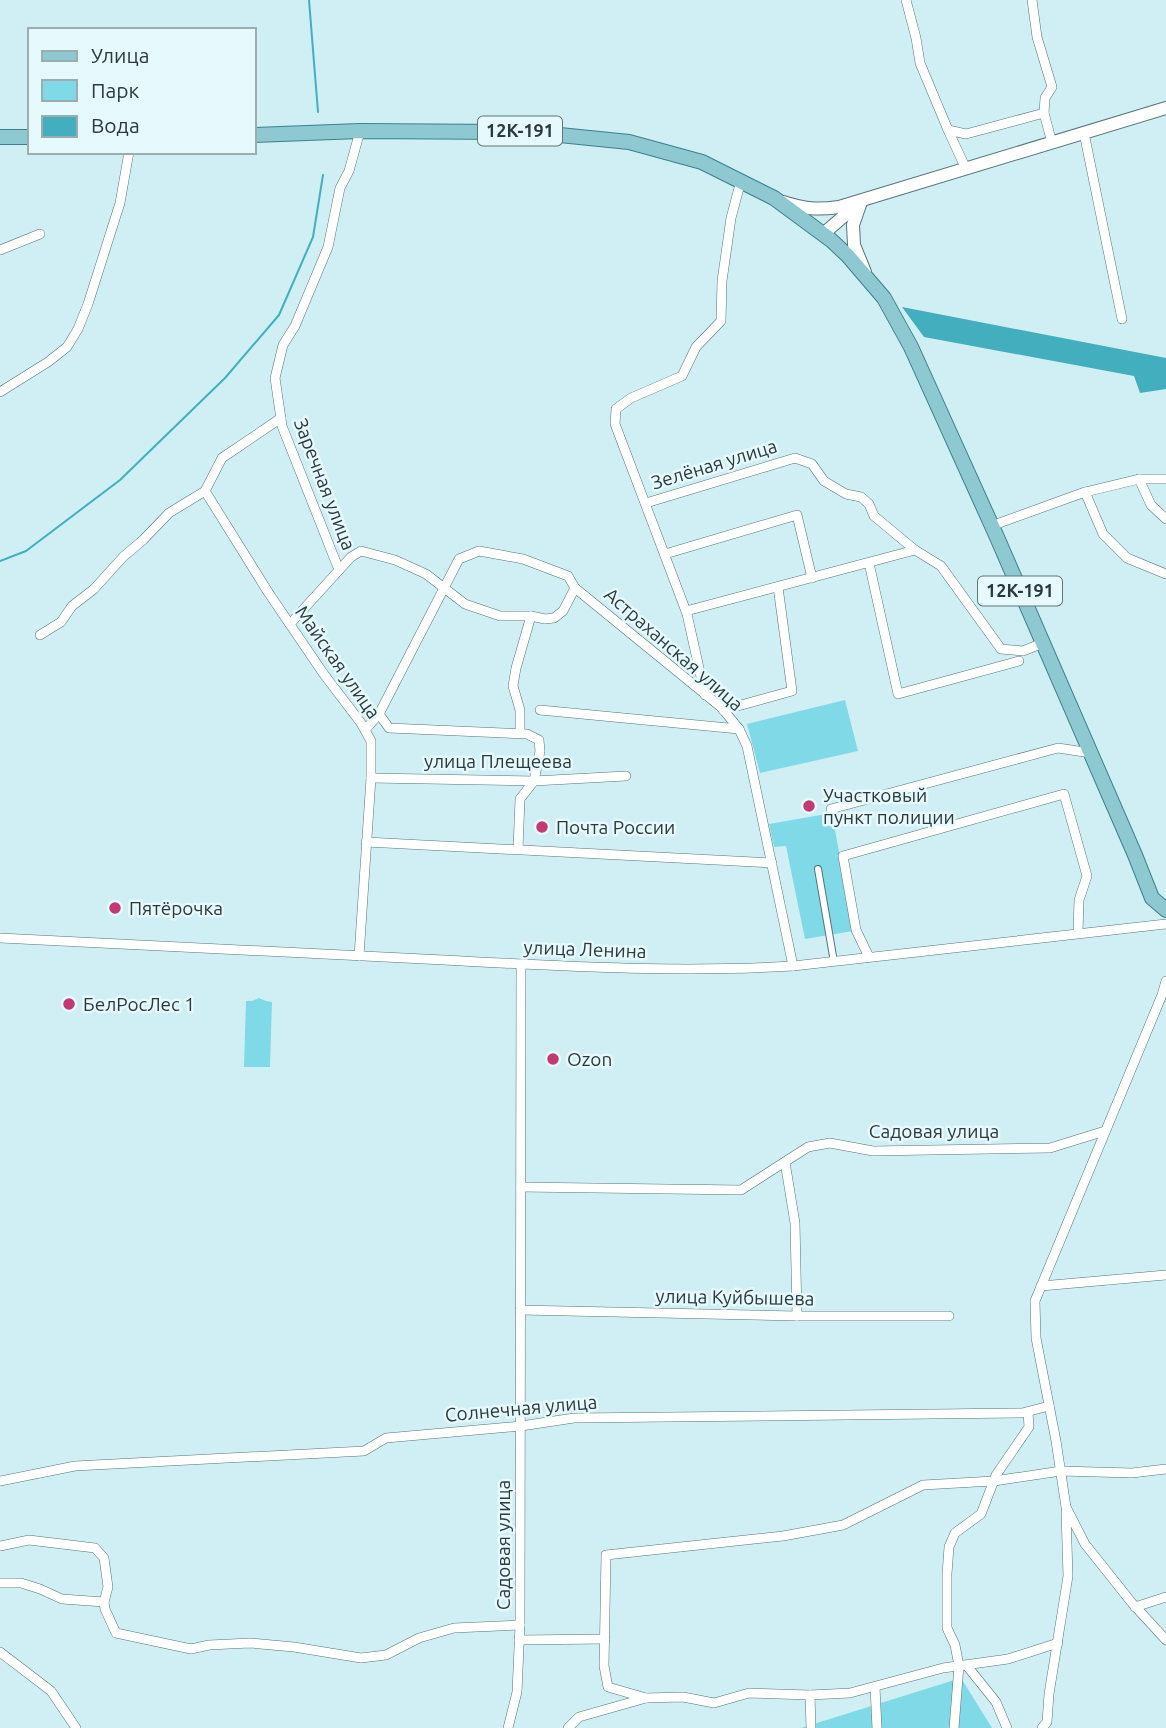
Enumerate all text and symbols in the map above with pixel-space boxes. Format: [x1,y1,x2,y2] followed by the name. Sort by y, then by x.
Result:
[28,28,256,154] legend
[91,43,149,67] text: Улица
[91,78,140,102] text: Парк
[91,113,140,137] text: Вода
[478,116,562,146] road number: 12К-191
[290,415,360,553] street label: Заречная улица
[649,434,779,494] street label: Зелёная улица
[978,576,1062,606] road number: 12К-191
[600,583,748,715] street label: Астраханская улица
[291,601,385,723] street label: Майская улица
[424,750,572,772] street label: улица Плещеева
[823,784,955,828] place label: Участковый пункт полиции
[801,798,817,814] marker: Участковый пункт полиции
[556,816,675,838] place label: Почта России
[534,819,550,835] marker: Почта России
[129,897,223,919] place label: Пятёрочка
[107,900,123,916] marker: Пятёрочка
[523,936,647,962] street label: улица Ленина
[83,993,195,1015] place label: БелРосЛес 1
[61,996,77,1012] marker: БелРосЛес 1
[567,1048,612,1070] place label: Ozon
[545,1051,561,1067] marker: Ozon
[869,1120,999,1142] street label: Садовая улица
[655,1285,815,1309] street label: улица Куйбышева
[444,1390,598,1426] street label: Солнечная улица
[492,1480,514,1610] street label: Садовая улица

